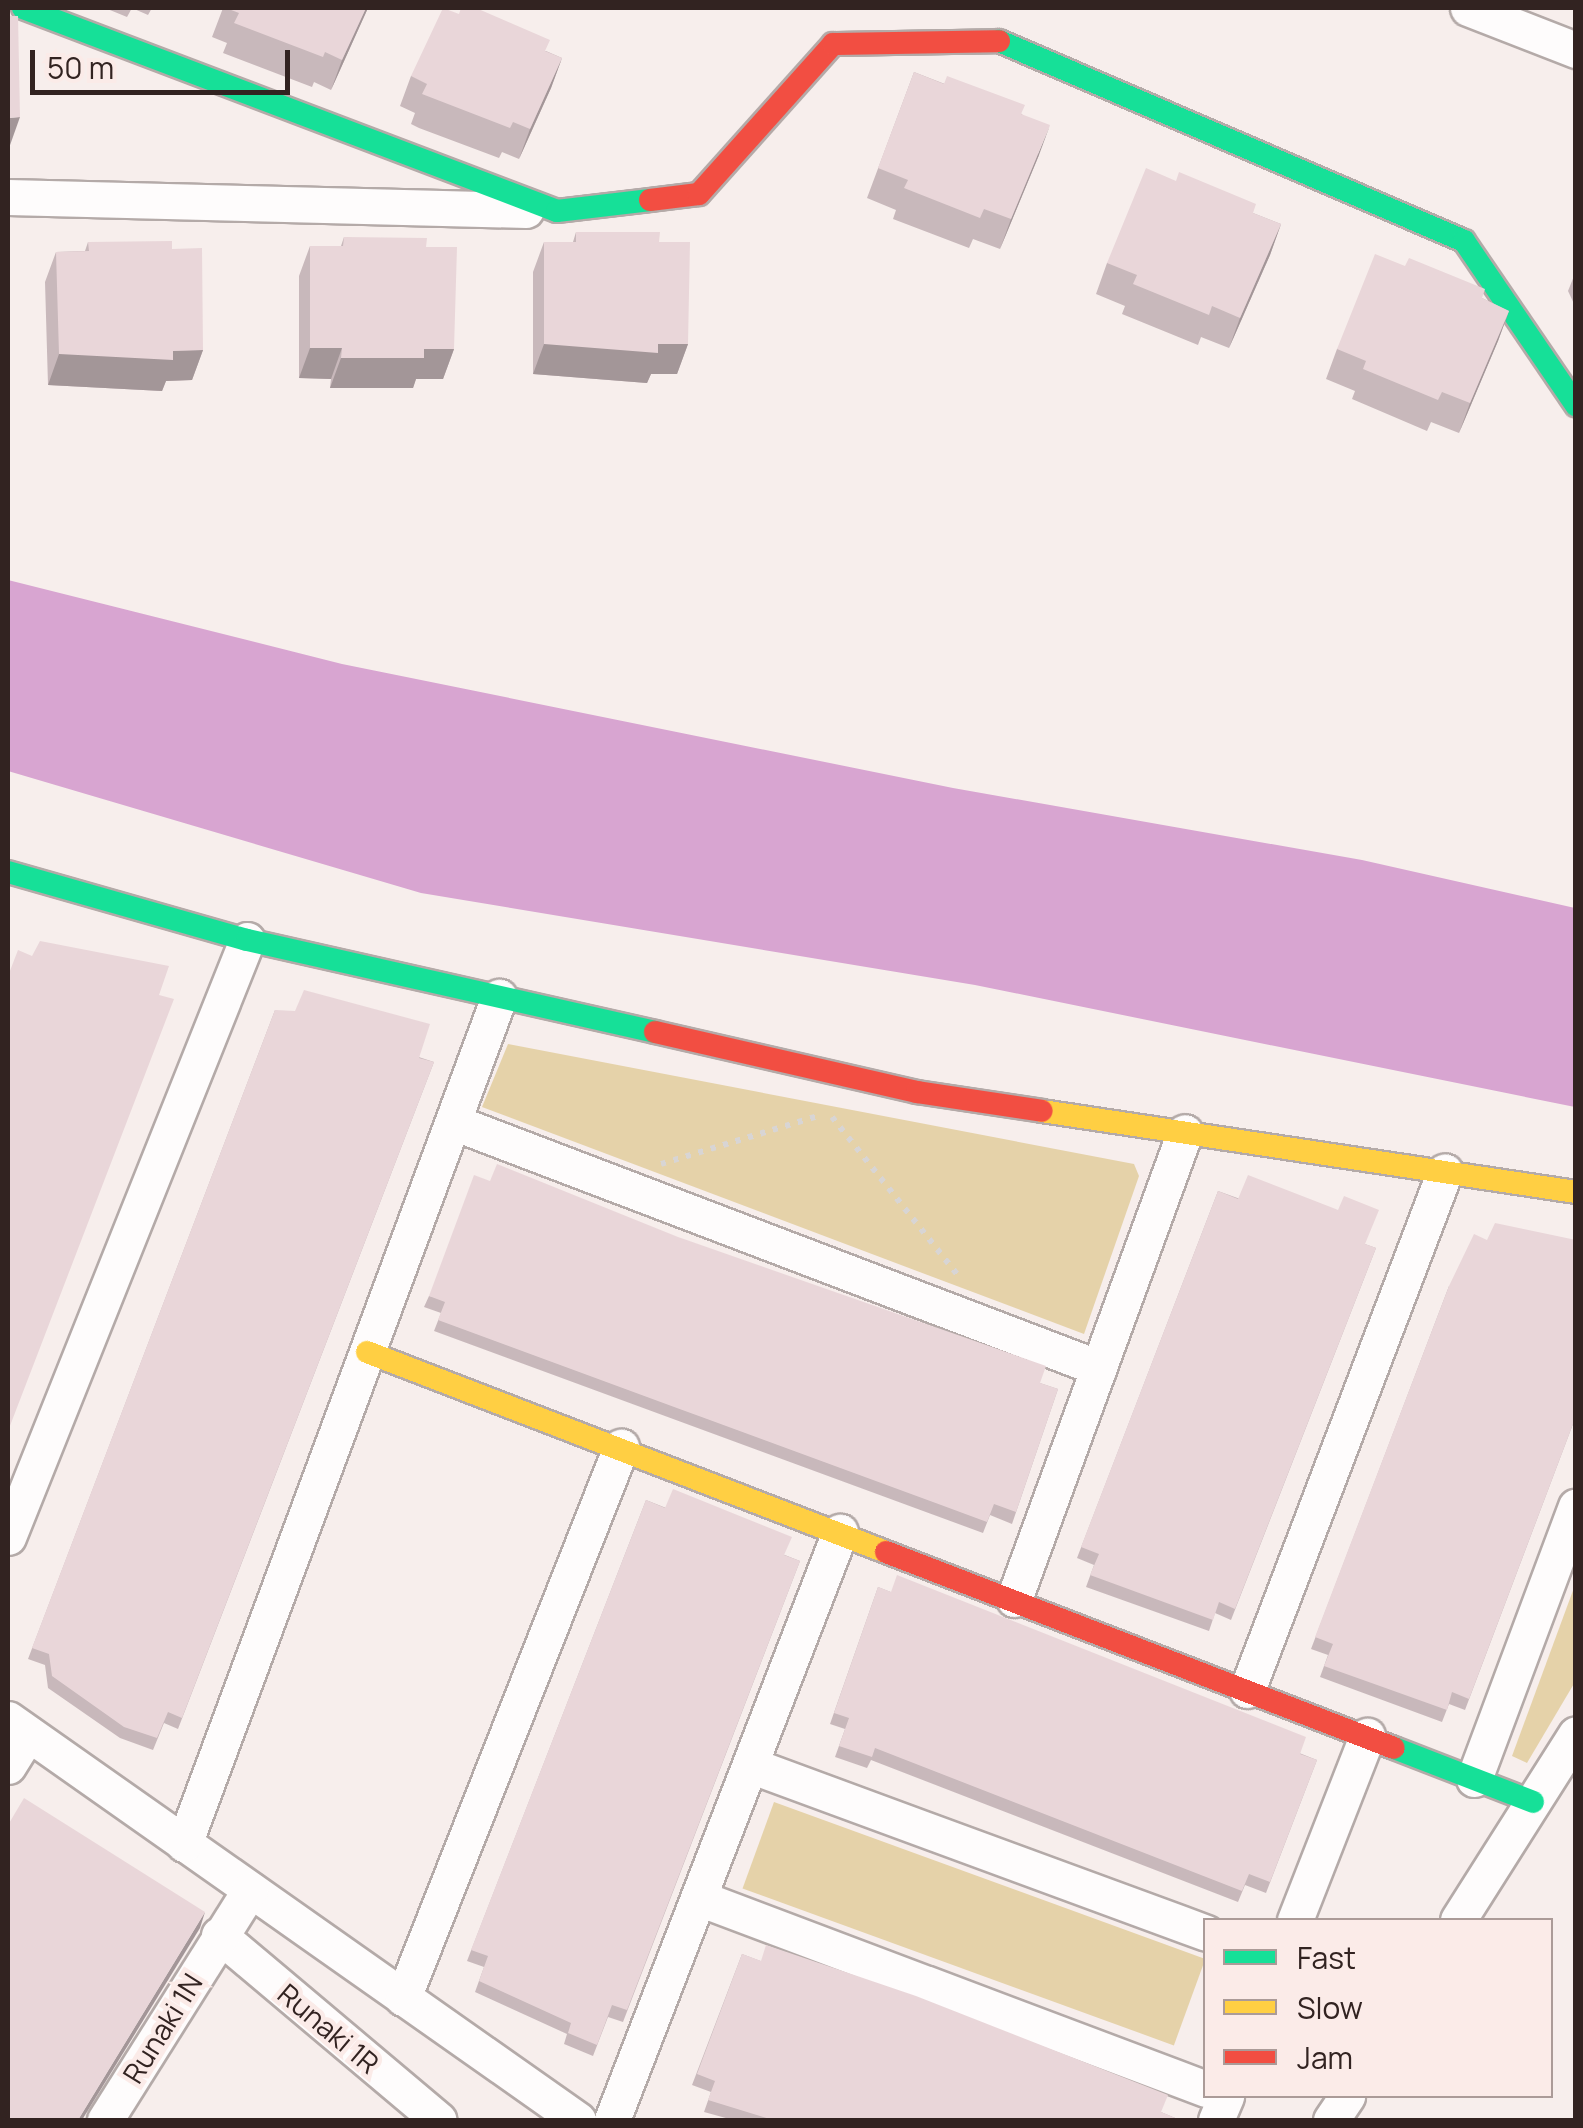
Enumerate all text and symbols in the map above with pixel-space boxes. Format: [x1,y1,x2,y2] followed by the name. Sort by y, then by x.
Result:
[35,30,295,92] scale bar
[47,47,114,88] text: 50 m
[1203,1918,1553,2098] legend
[1297,1937,1356,1978] text: Fast
[115,1967,209,2089] street label: Runaki 1N
[272,1976,386,2080] street label: Runaki 1R
[1297,1987,1363,2028] text: Slow
[1297,2037,1353,2078] text: Jam

